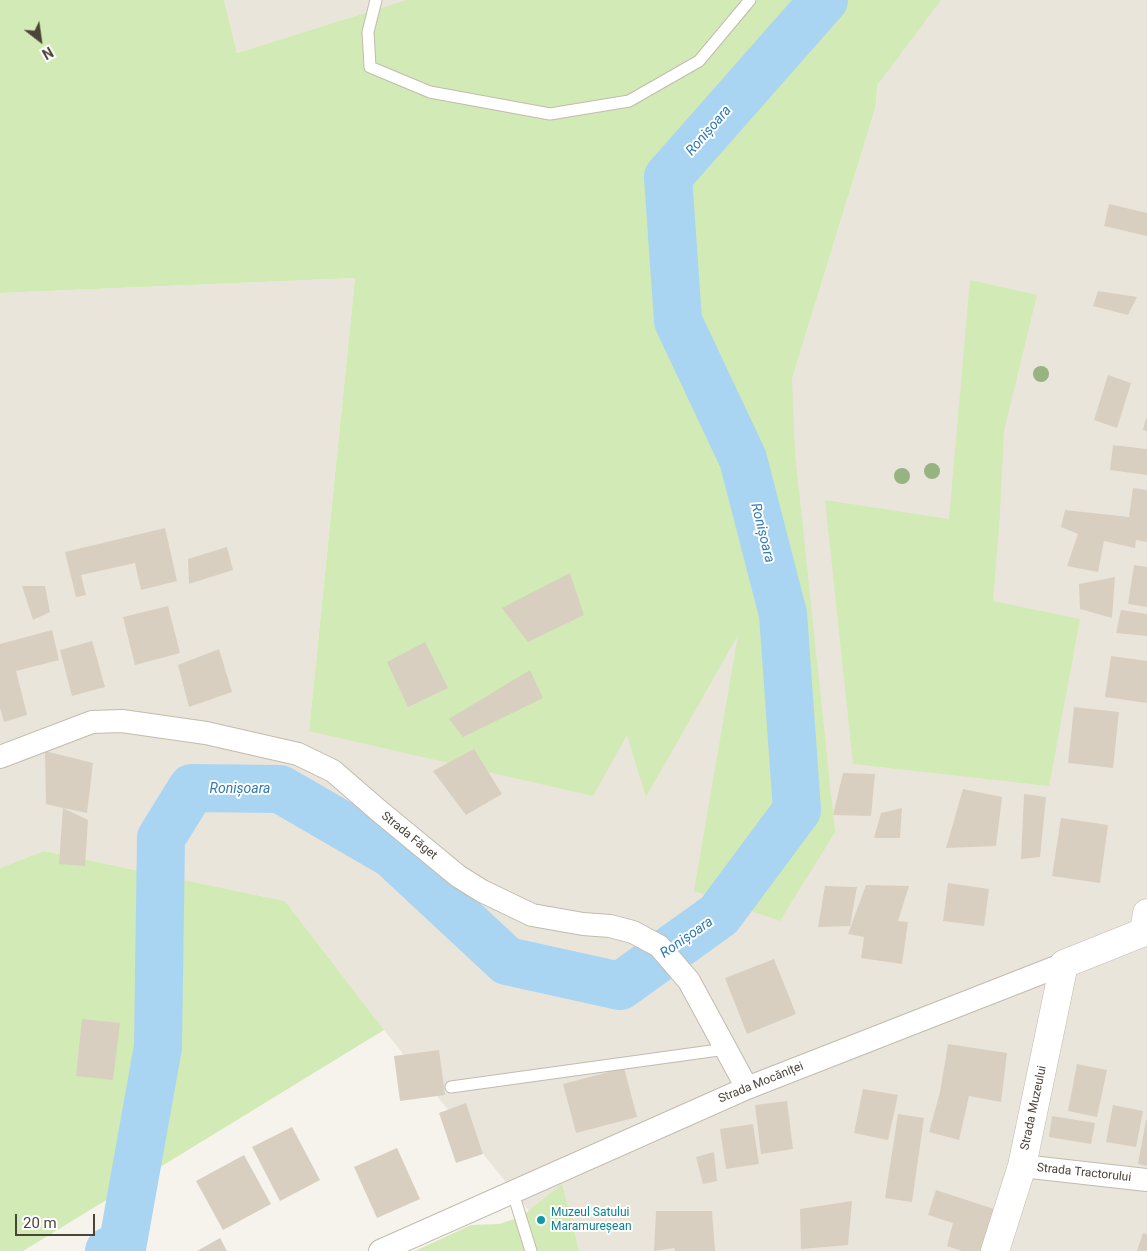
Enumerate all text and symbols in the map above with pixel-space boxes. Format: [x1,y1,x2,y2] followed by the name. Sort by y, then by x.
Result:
[15,15,65,65] north arrow
[39,44,56,62] text: N
[683,103,735,159] water label: Ronișoara
[746,501,778,565] water label: Ronișoara
[210,781,270,797] water label: Ronișoara
[378,809,440,863] street label: Strada Făget
[657,914,717,962] water label: Ronișoara
[716,1059,806,1107] street label: Strada Mocăniței
[1018,1064,1050,1152] street label: Strada Muzeului
[1036,1161,1132,1185] street label: Strada Tractorului
[18,1204,98,1236] scale bar
[551,1206,632,1234] place label: Muzeul Satului Maramureșean
[23,1214,57,1232] text: 20 m
[535,1214,547,1226] marker: Muzeul Satului Maramureșean

